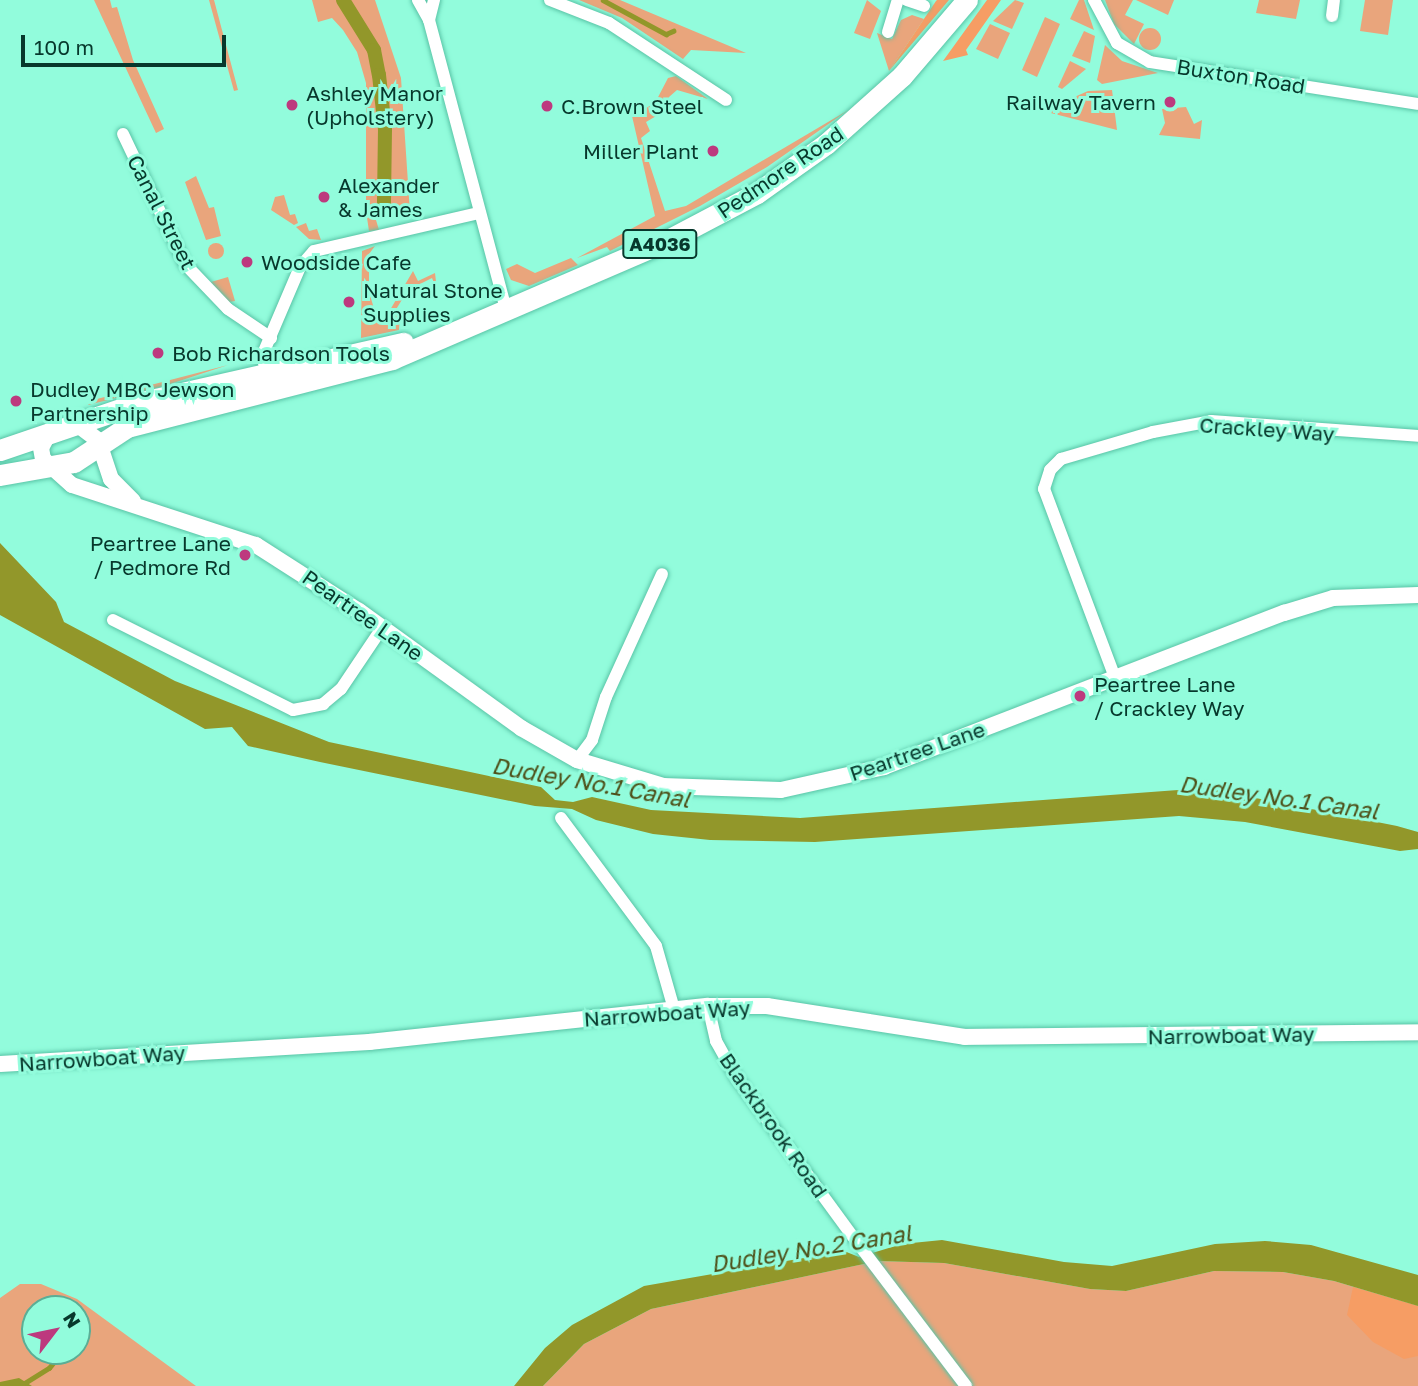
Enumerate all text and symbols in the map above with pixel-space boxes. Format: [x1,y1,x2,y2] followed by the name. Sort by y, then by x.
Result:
[24,21,229,65] scale bar
[34,34,94,60] text: 100 m
[1175,53,1307,99] street label: Buxton Road
[306,80,443,130] place label: Ashley Manor (Upholstery)
[1006,89,1156,115] place label: Railway Tavern
[561,93,703,119] place label: C.Brown Steel
[1162,94,1178,110] marker: Railway Tavern
[284,97,300,113] marker: Ashley Manor (Upholstery)
[539,98,555,114] marker: C.Brown Steel
[712,121,848,223] street label: Pedmore Road
[583,138,699,164] place label: Miller Plant
[705,143,721,159] marker: Miller Plant
[122,151,202,273] street label: Canal Street
[338,172,439,222] place label: Alexander & James
[316,189,332,205] marker: Alexander & James
[622,228,698,260] road number: A4036
[261,249,411,275] place label: Woodside Cafe
[239,254,255,270] marker: Woodside Cafe
[363,277,503,327] place label: Natural Stone Supplies
[341,294,357,310] marker: Natural Stone Supplies
[172,340,390,366] place label: Bob Richardson Tools
[150,345,166,361] marker: Bob Richardson Tools
[30,376,234,426] place label: Dudley MBC Jewson Partnership
[8,393,24,409] marker: Dudley MBC Jewson Partnership
[1199,412,1335,446] street label: Crackley Way
[90,530,231,580] place label: Peartree Lane / Pedmore Rd
[237,547,253,563] marker: Peartree Lane / Pedmore Rd
[298,564,428,666] street label: Peartree Lane
[1094,671,1245,721] place label: Peartree Lane / Crackley Way
[1072,688,1088,704] marker: Peartree Lane / Crackley Way
[846,716,988,786] street label: Peartree Lane
[490,751,692,813] water label: Dudley No.1 Canal
[1178,769,1380,825] water label: Dudley No.1 Canal
[583,995,751,1031] street label: Narrowboat Way
[1147,1021,1315,1049] street label: Narrowboat Way
[18,1040,186,1076] street label: Narrowboat Way
[715,1048,833,1202] street label: Blackbrook Road
[709,1219,913,1277] water label: Dudley No.2 Canal
[21,1295,91,1365] north arrow
[59,1307,86,1332] text: N

